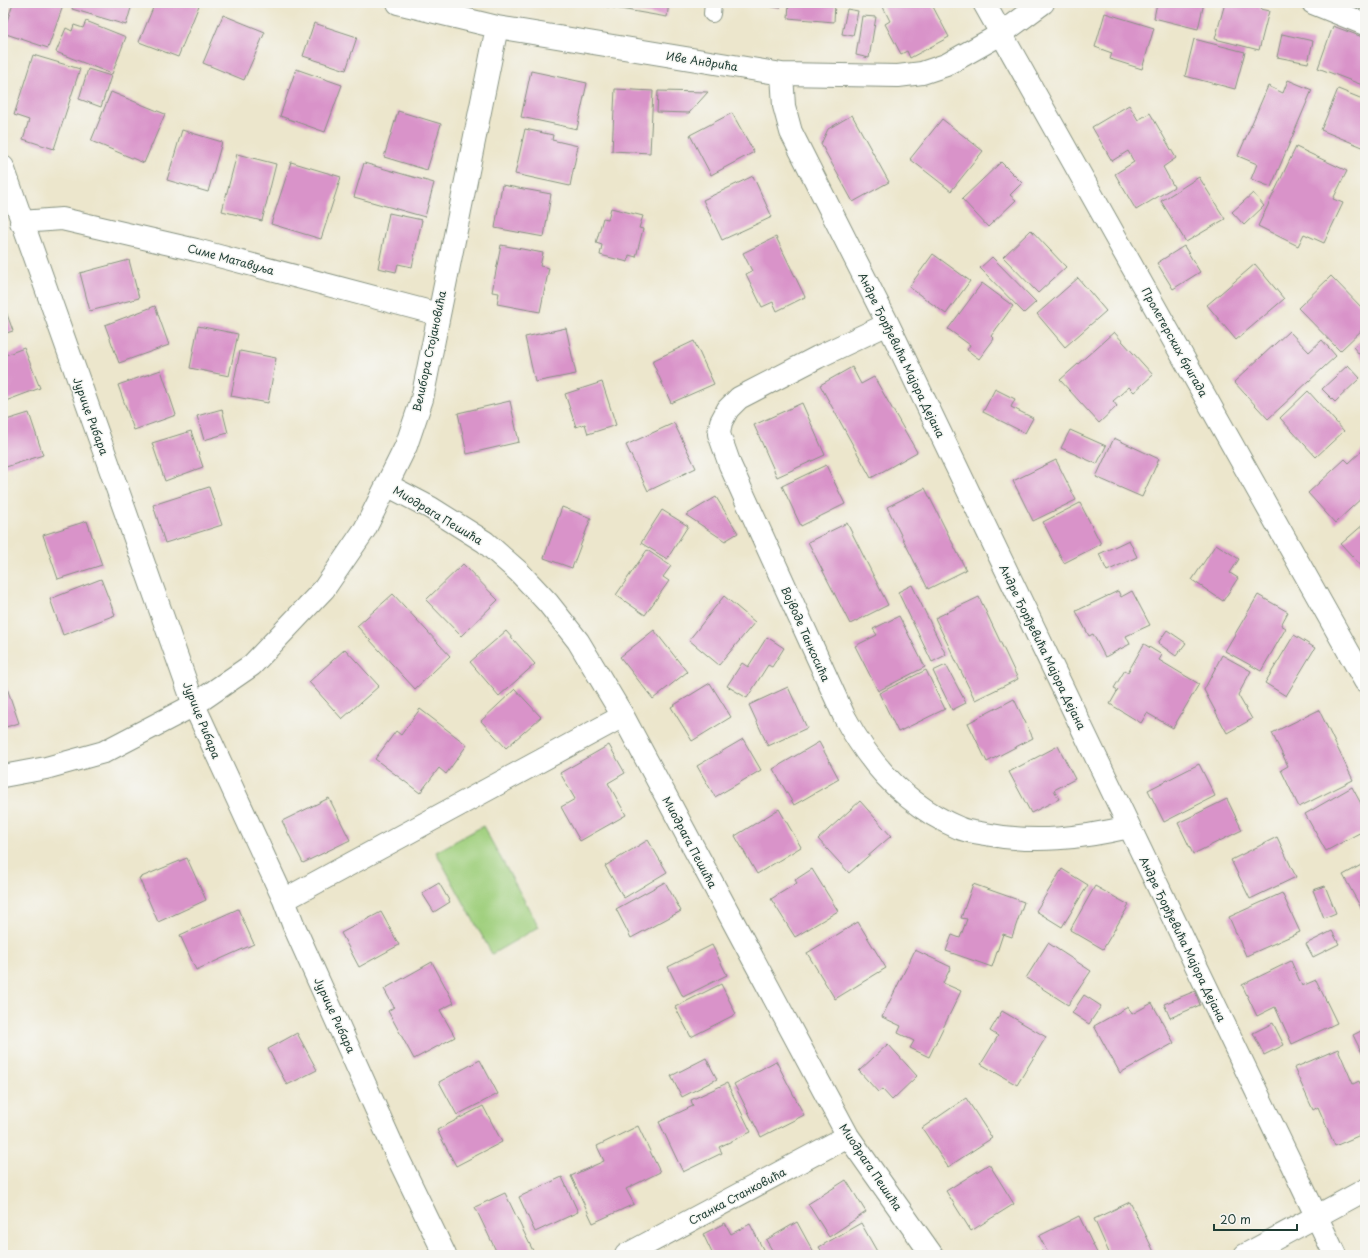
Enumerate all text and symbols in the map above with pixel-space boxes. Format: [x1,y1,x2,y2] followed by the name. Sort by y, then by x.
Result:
[665,47,739,75] street label: Иве Андрића
[186,239,276,279] street label: Симе Матавуља
[854,269,950,441] street label: Андре Ђорђевића Мајора Дејана
[1138,284,1212,400] street label: Пролетерских бригада
[408,289,450,413] street label: Велибора Стојановића
[69,375,113,457] street label: Јурице Рибара
[390,481,486,549] street label: Миодрага Пешића
[995,561,1091,733] street label: Андре Ђорђевића Мајора Дејана
[777,584,835,684] street label: Војводе Танкосића
[179,679,225,761] street label: Јурице Рибара
[659,793,721,891] street label: Миодрага Пешића
[1135,853,1231,1025] street label: Андре Ђорђевића Мајора Дејана
[310,974,360,1056] street label: Јурице Рибара
[835,1120,907,1214] street label: Миодрага Пешића
[685,1163,789,1229] street label: Станка Станковића
[1214,1206,1297,1232] scale bar
[1220,1210,1251,1228] text: 20 m

